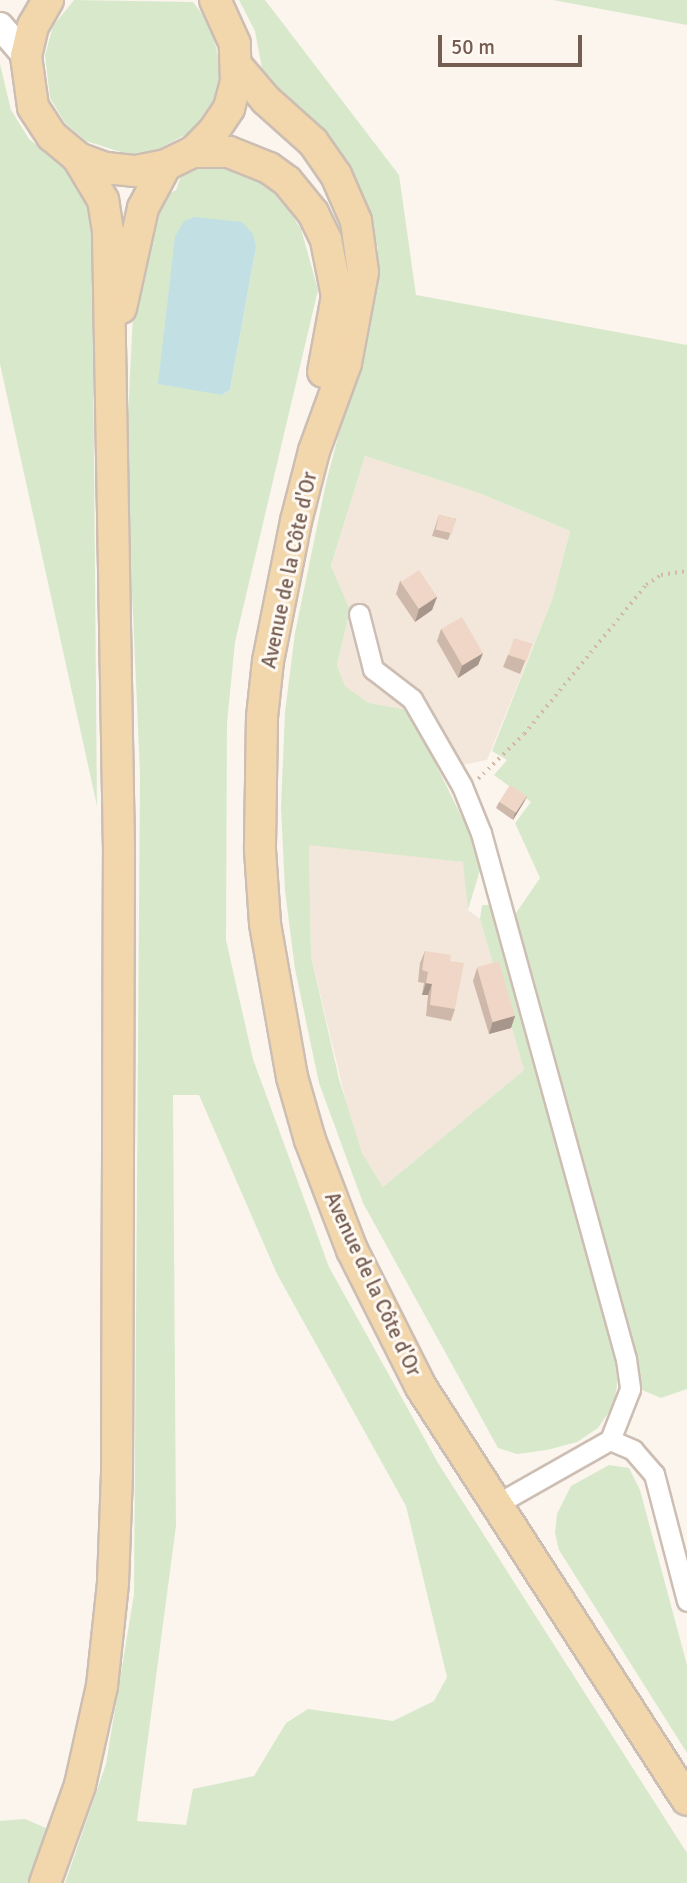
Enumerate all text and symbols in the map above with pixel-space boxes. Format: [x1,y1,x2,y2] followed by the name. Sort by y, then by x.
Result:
[442,21,586,65] scale bar
[451,34,495,60] text: 50 m
[256,469,322,671] street label: Avenue de la Côte d'Or
[319,1188,427,1380] street label: Avenue de la Côte d'Or

